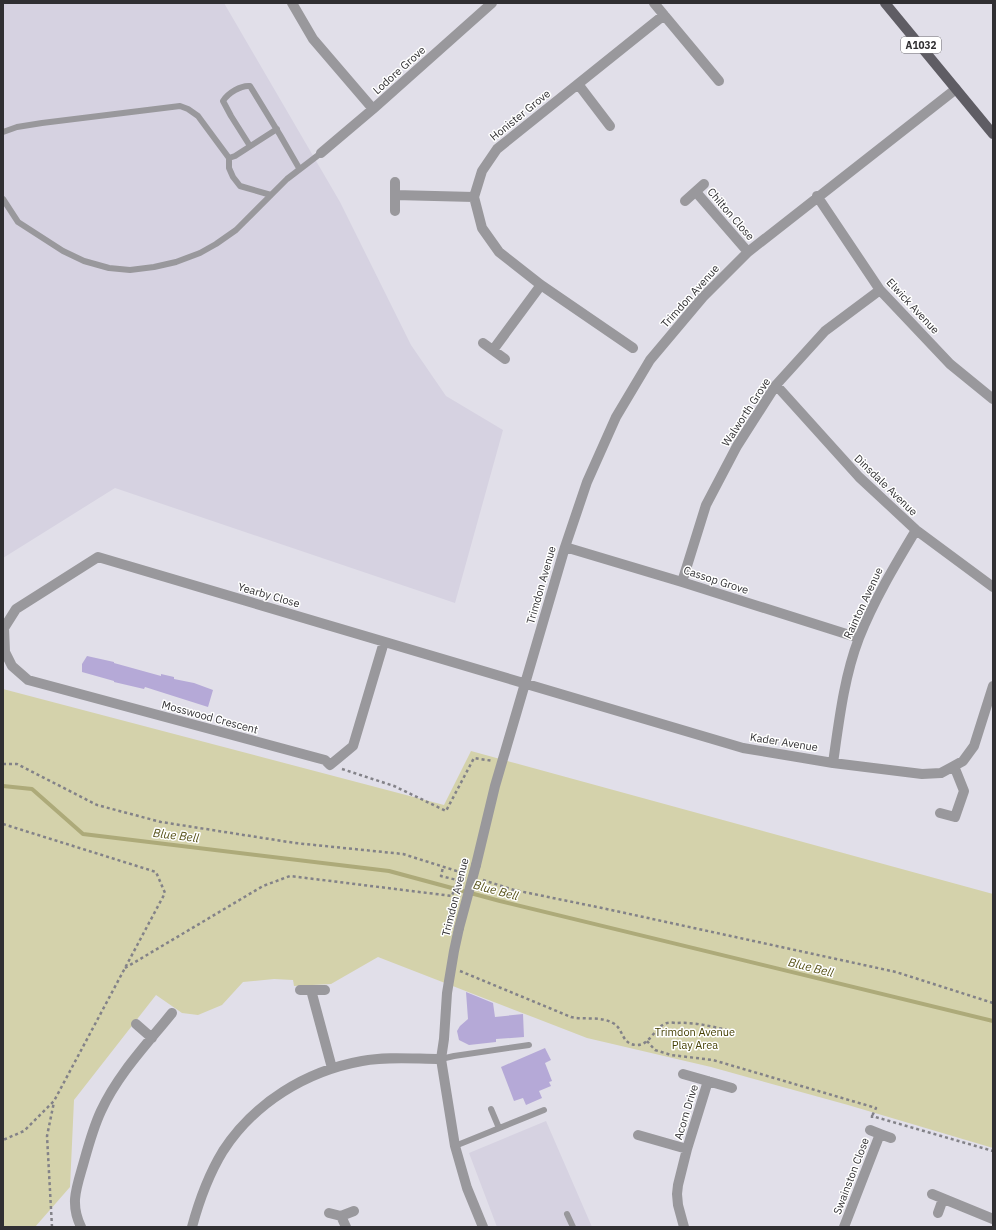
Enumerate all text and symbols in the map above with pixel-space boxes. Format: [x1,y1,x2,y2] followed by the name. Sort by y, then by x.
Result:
[901,37,941,53] road number: A1032
[370,43,428,97] street label: Lodore Grove
[487,86,553,144] street label: Honister Grove
[704,185,758,243] street label: Chilton Close
[658,261,722,331] street label: Trimdon Avenue
[884,275,942,337] street label: Elwick Avenue
[719,375,773,449] street label: Walworth Grove
[852,451,920,519] street label: Dinsdale Avenue
[523,544,559,626] street label: Trimdon Avenue
[682,563,750,597] street label: Cassop Grove
[840,565,886,641] street label: Rainton Avenue
[236,579,302,611] street label: Yearby Close
[160,697,260,737] street label: Mosswood Crescent
[749,730,819,754] street label: Kader Avenue
[152,825,201,845] water label: Blue Bell
[438,856,472,938] street label: Trimdon Avenue
[472,877,521,903] water label: Blue Bell
[787,954,836,980] water label: Blue Bell
[655,1025,735,1052] park label: Trimdon Avenue Play Area
[671,1083,701,1141] street label: Acorn Drive
[830,1136,872,1216] street label: Swainston Close

